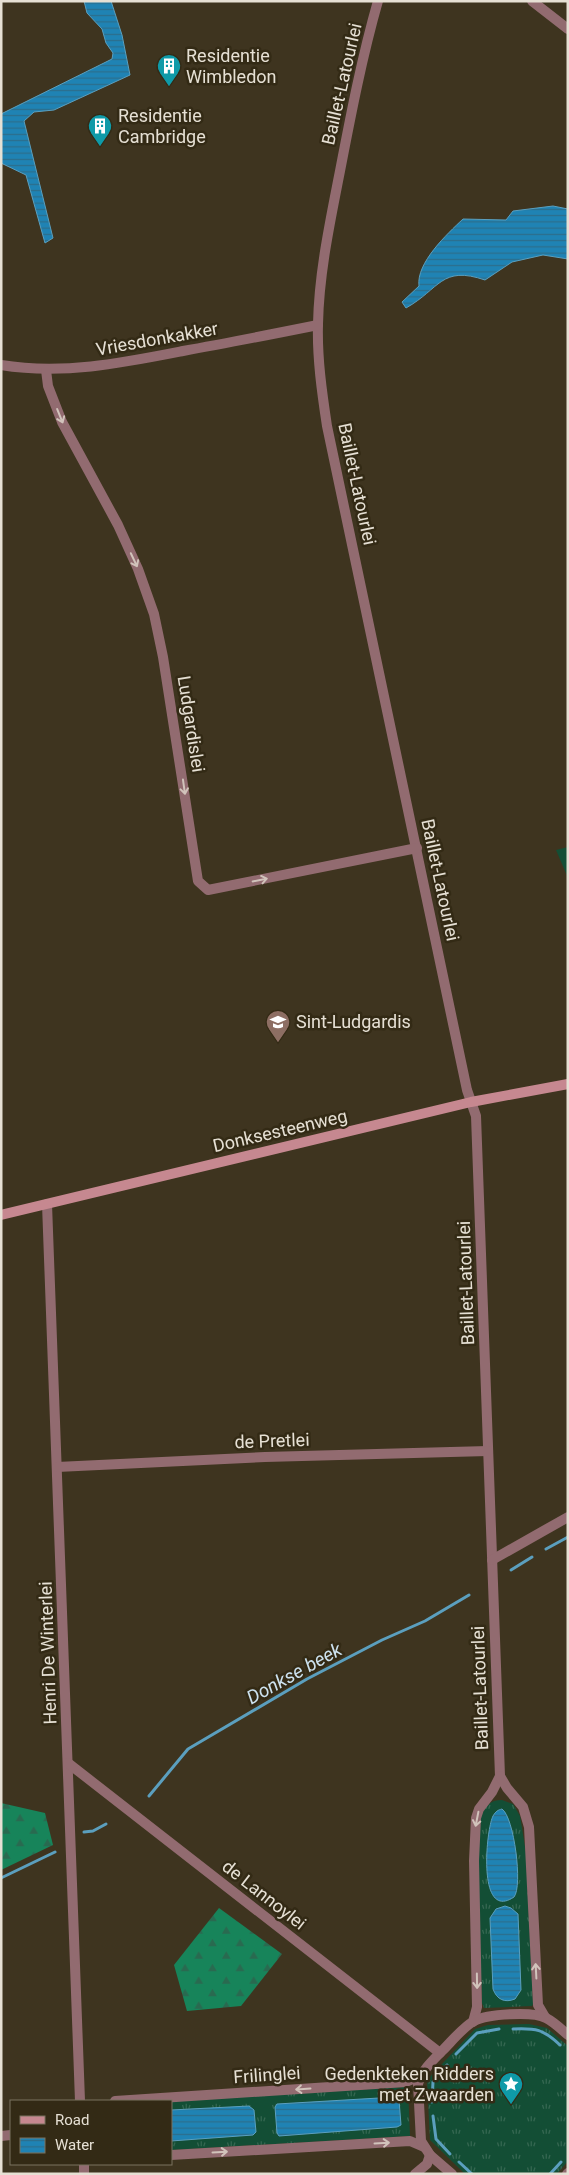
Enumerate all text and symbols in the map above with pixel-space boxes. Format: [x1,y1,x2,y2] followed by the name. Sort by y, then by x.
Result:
[317,21,366,147] street label: Baillet-Latourlei
[186,45,277,87] place label: Residentie Wimbledon
[156,53,182,87] building icon: Residentie Wimbledon
[118,105,206,147] place label: Residentie Cambridge
[87,113,113,147] building icon: Residentie Cambridge
[94,317,220,360] street label: Vriesdonkakker
[56,408,65,423] one-way arrow
[334,421,381,547] street label: Baillet-Latourlei
[130,552,139,567] one-way arrow
[174,674,209,774] street label: Ludgardislei
[179,778,189,794] one-way arrow
[417,817,464,943] street label: Baillet-Latourlei
[252,875,268,884] one-way arrow
[265,1009,291,1043] school or university icon: Sint-Ludgardis
[296,1011,411,1032] place label: Sint-Ludgardis
[211,1105,349,1156] street label: Donksesteenweg
[453,1221,478,1346] street label: Baillet-Latourlei
[234,1429,310,1452] street label: de Pretlei
[35,1581,60,1725] street label: Henri De Winterlei
[467,1626,492,1751] street label: Baillet-Latourlei
[243,1638,346,1709] water label: Donkse beek
[471,1810,481,1826] one-way arrow
[218,1855,310,1934] street label: de Lannoylei
[532,1963,541,1979] one-way arrow
[472,1973,481,1989] one-way arrow
[233,2062,301,2087] street label: Frilinglei
[324,2063,494,2105] place label: Gedenkteken Ridders met Zwaarden
[498,2071,524,2105] place icon: Gedenkteken Ridders met Zwaarden
[296,2084,312,2094] one-way arrow
[10,2100,172,2165] legend
[55,2111,89,2129] text: Road
[55,2136,94,2154] text: Water
[374,2138,390,2147] one-way arrow
[212,2148,228,2157] one-way arrow

